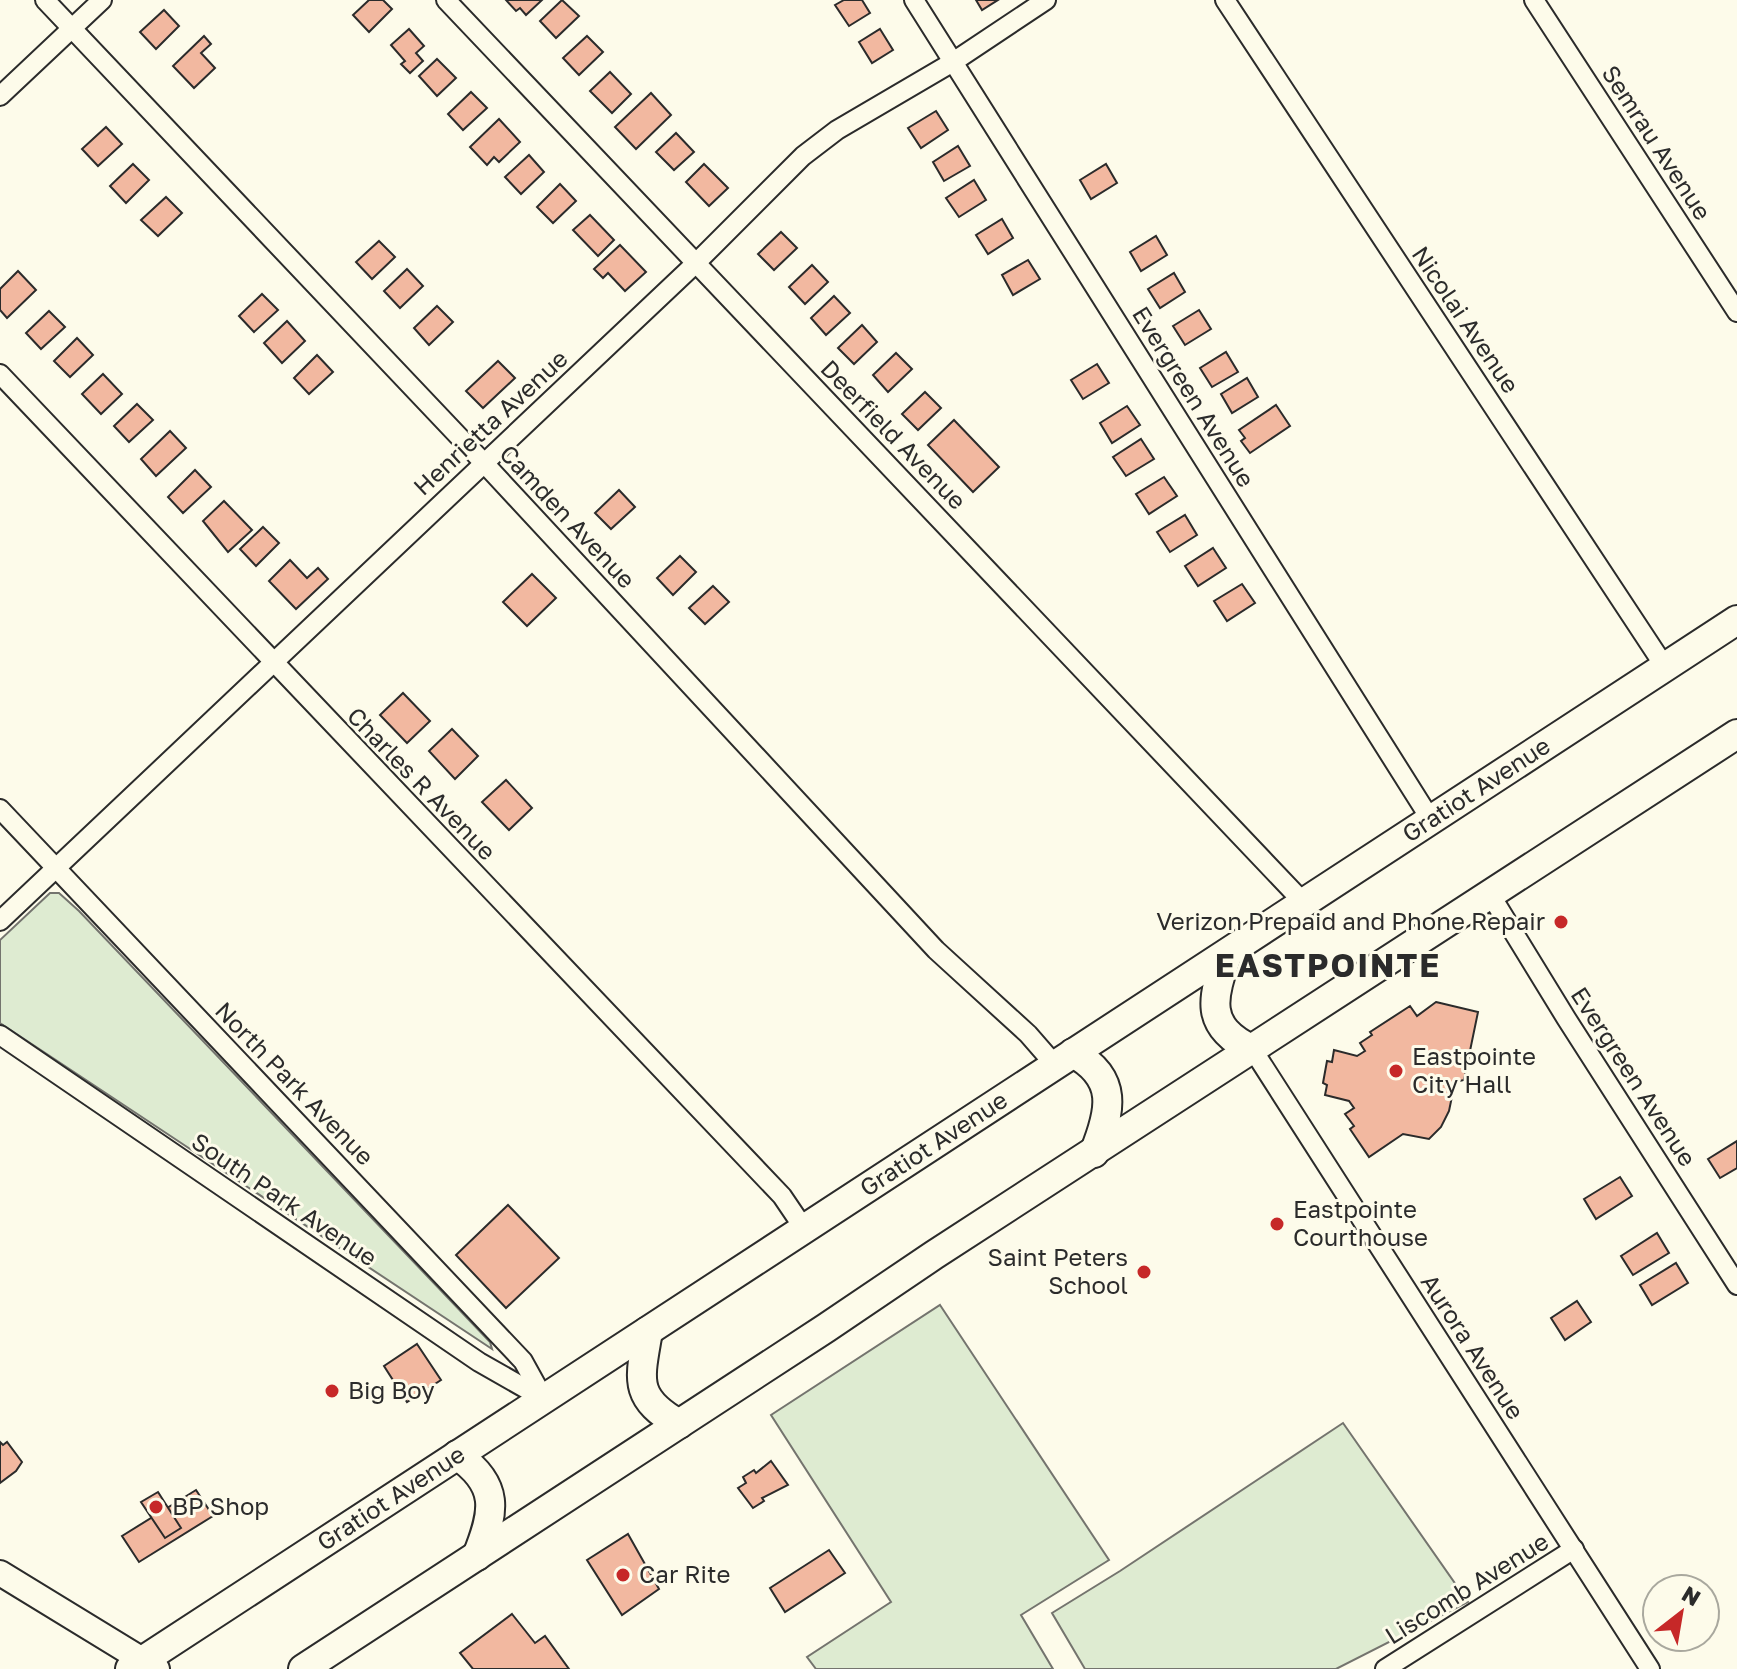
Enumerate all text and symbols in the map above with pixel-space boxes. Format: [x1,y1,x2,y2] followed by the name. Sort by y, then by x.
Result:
[1597,59,1718,225] street label: Semrau Avenue
[1407,240,1526,398] street label: Nicolai Avenue
[1127,300,1262,492] street label: Evergreen Avenue
[407,343,573,501] street label: Henrietta Avenue
[815,353,973,515] street label: Deerfield Avenue
[494,438,642,594] street label: Camden Avenue
[342,701,502,865] street label: Charles R Avenue
[1397,730,1555,847] street label: Gratiot Avenue
[1156,906,1545,935] place label: Verizon Prepaid and Phone Repair
[1552,913,1570,931] marker: Verizon Prepaid and Phone Repair
[1215,946,1441,984] district label: EASTPOINTE
[1566,981,1703,1171] street label: Evergreen Avenue
[210,995,380,1171] street label: North Park Avenue
[1412,1041,1536,1098] place label: Eastpointe City Hall
[1387,1062,1405,1080] marker: Eastpointe City Hall
[854,1084,1012,1202] street label: Gratiot Avenue
[187,1126,383,1272] street label: South Park Avenue
[1293,1194,1428,1251] place label: Eastpointe Courthouse
[1268,1215,1286,1233] marker: Eastpointe Courthouse
[988,1242,1128,1299] place label: Saint Peters School
[1135,1263,1153,1281] marker: Saint Peters School
[1416,1268,1531,1424] street label: Aurora Avenue
[348,1375,435,1404] place label: Big Boy
[323,1382,341,1400] marker: Big Boy
[311,1439,470,1556] street label: Gratiot Avenue
[172,1491,269,1520] place label: BP Shop
[147,1498,165,1516] marker: BP Shop
[1379,1526,1553,1650] street label: Liscomb Avenue
[639,1559,731,1588] place label: Car Rite
[614,1566,632,1584] marker: Car Rite
[1641,1573,1721,1653] north arrow
[1677,1580,1706,1611] text: N

